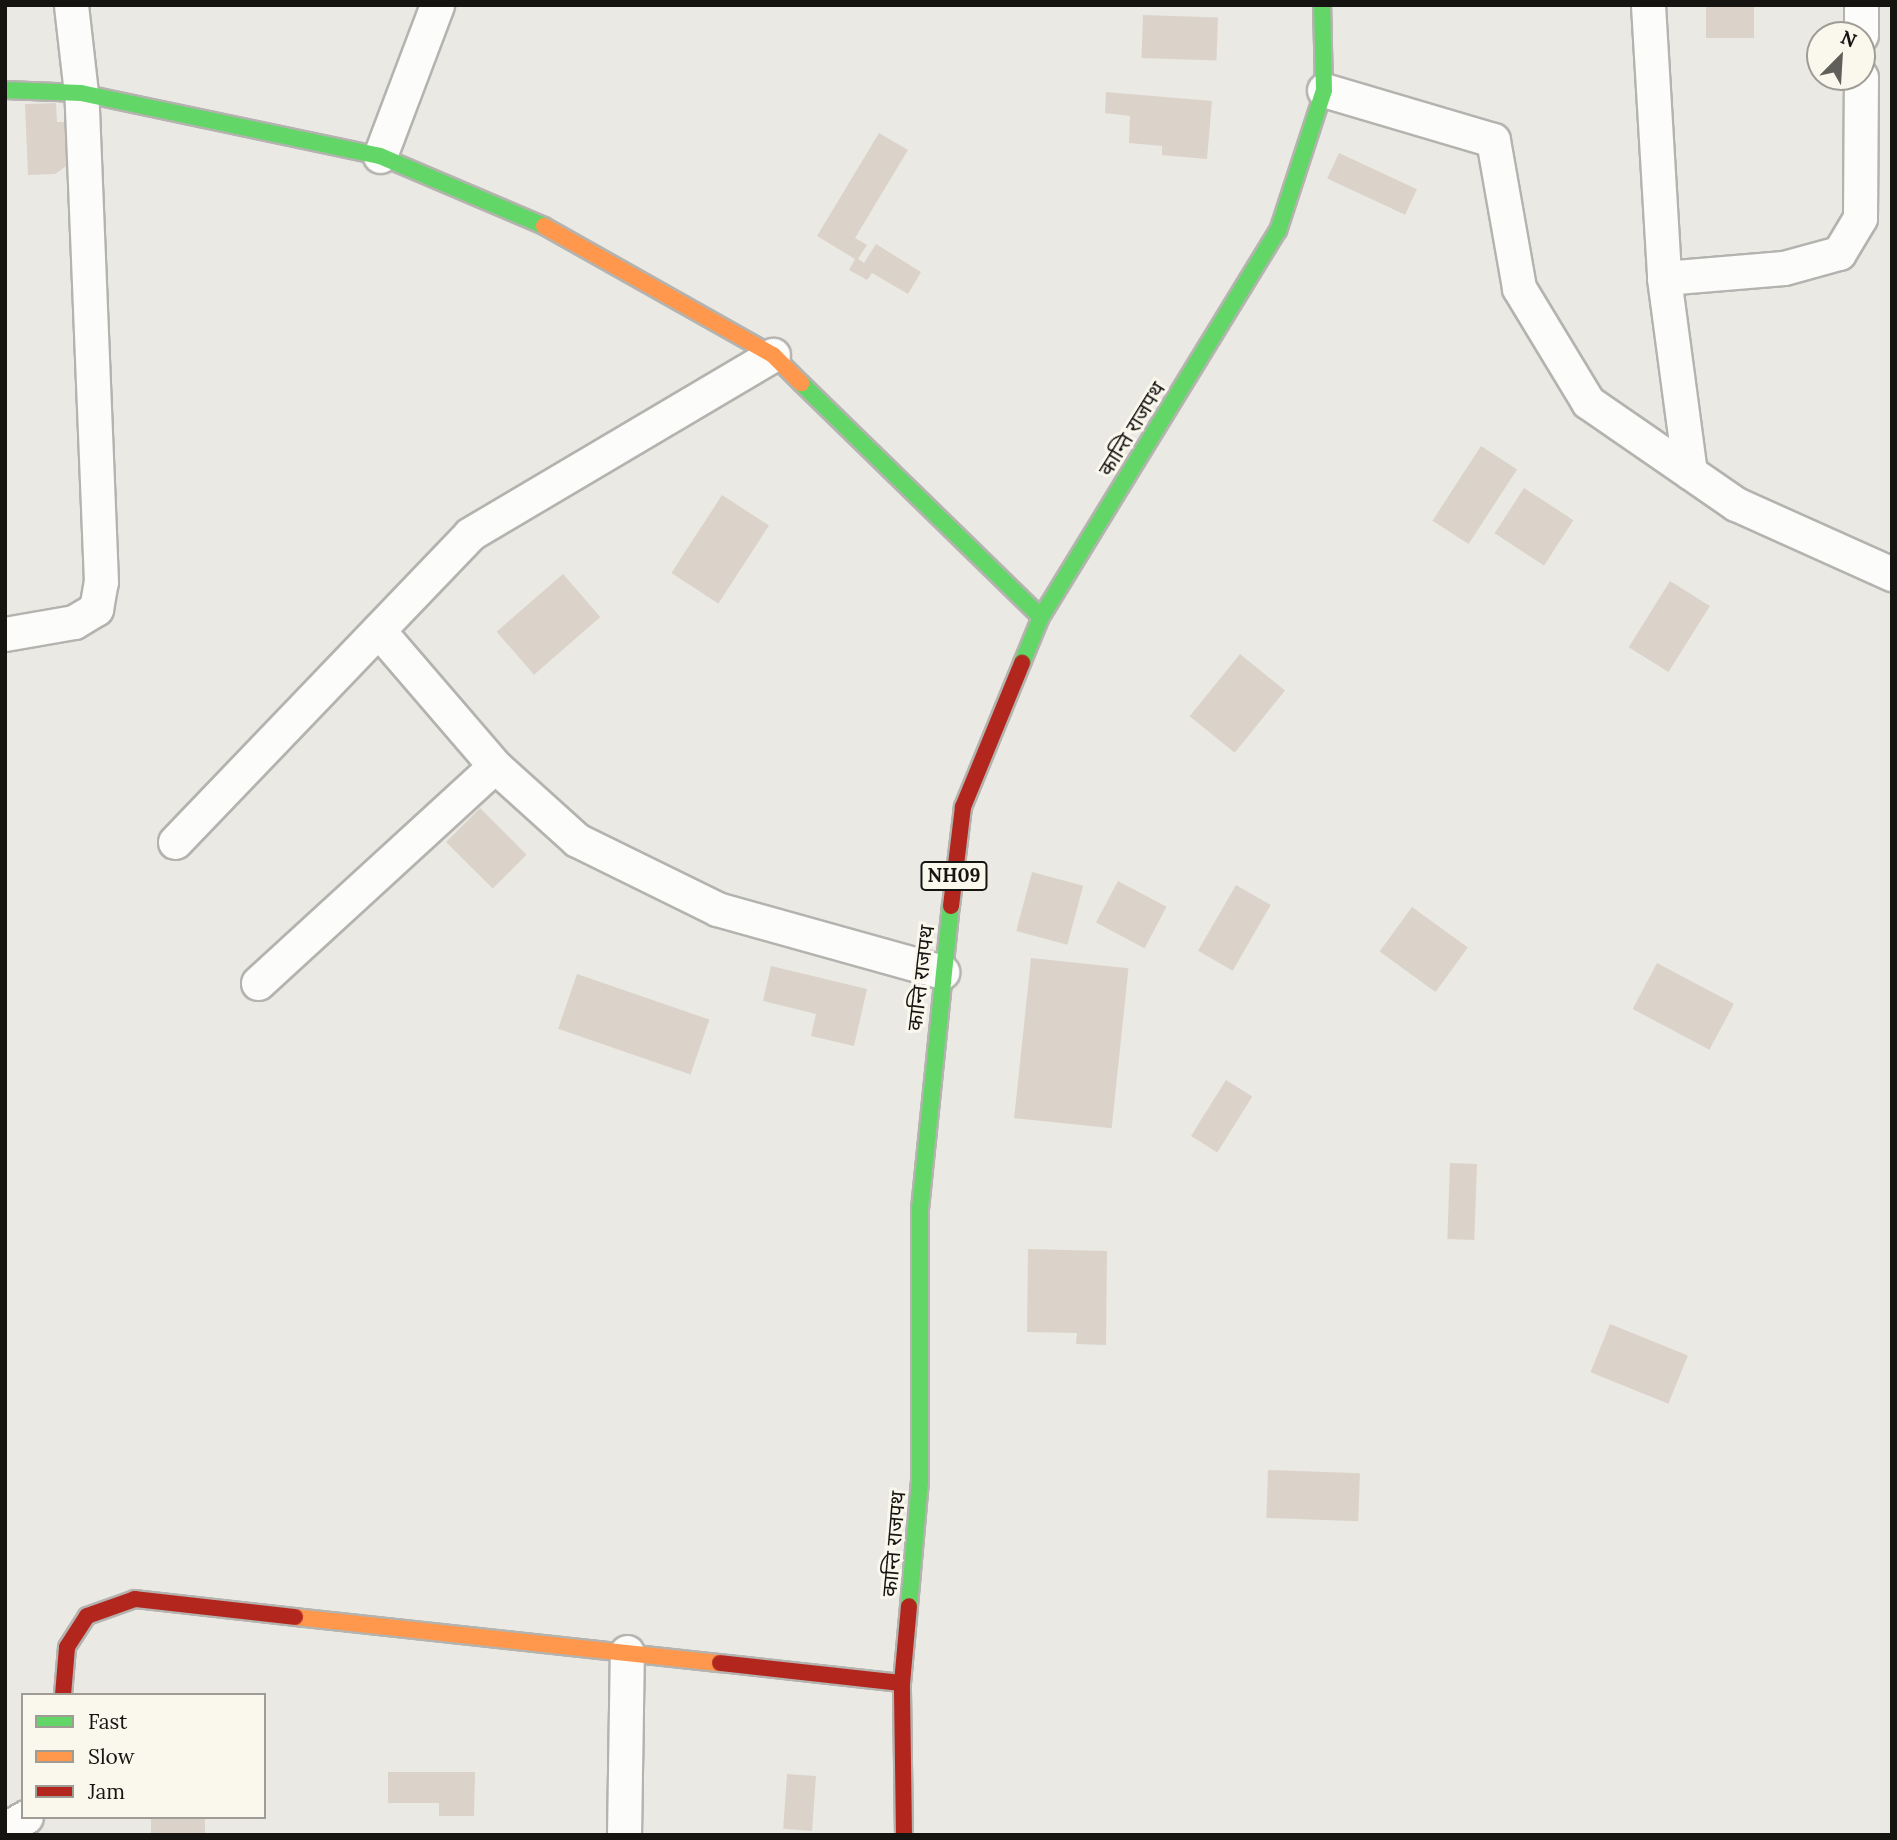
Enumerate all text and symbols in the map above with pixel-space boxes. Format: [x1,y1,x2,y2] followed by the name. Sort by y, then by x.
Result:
[1806,21,1876,91] north arrow
[1837,25,1860,53] text: N
[1093,377,1171,481] street label: कान्ति राजपथ
[919,860,989,891] road number: NH09
[902,924,940,1032] street label: कान्ति राजपथ
[877,1490,911,1598] street label: कान्ति राजपथ
[21,1693,266,1819] legend
[88,1708,127,1735] text: Fast
[88,1743,135,1770] text: Slow
[88,1778,125,1805] text: Jam

